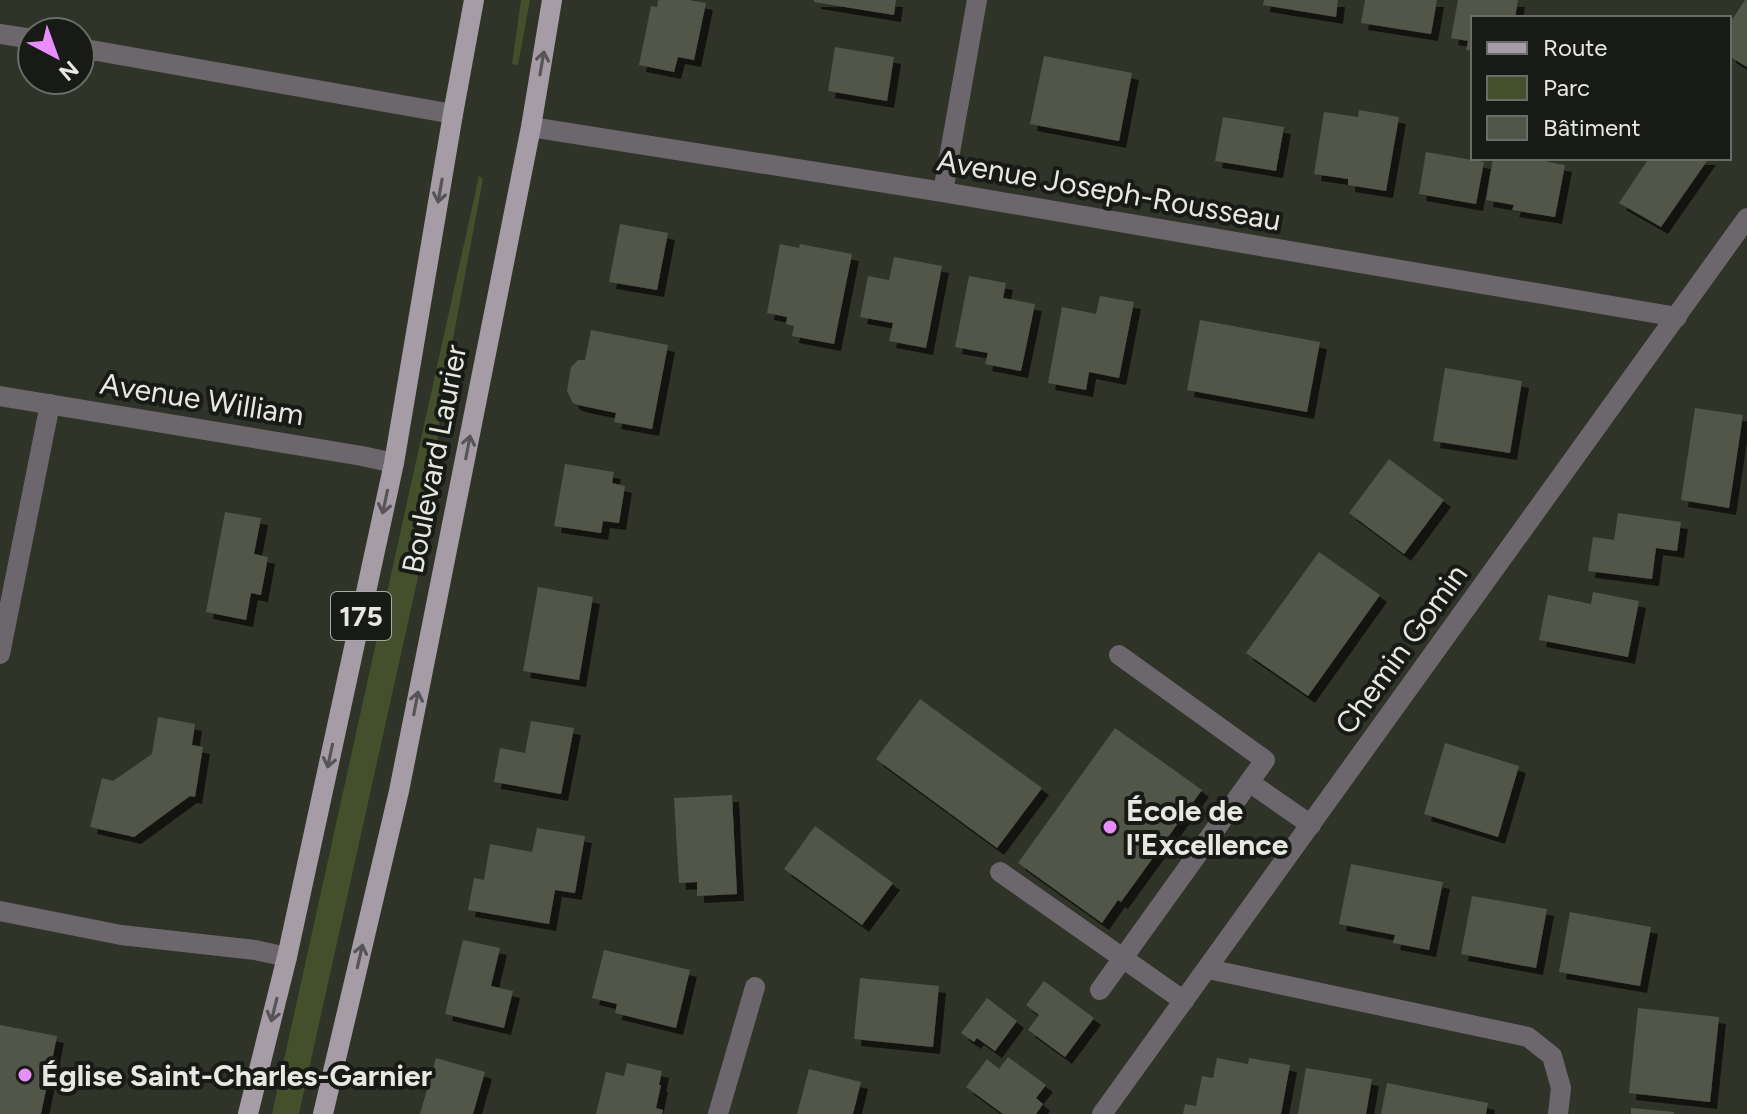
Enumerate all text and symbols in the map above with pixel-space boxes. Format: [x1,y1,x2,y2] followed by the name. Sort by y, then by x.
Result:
[16,16,96,96] north arrow
[1471,16,1731,160] legend
[1543,33,1607,62] text: Route
[535,51,550,77] one-way arrow
[54,55,84,86] text: N
[1543,73,1590,102] text: Parc
[1543,113,1641,142] text: Bâtiment
[934,142,1284,238] street label: Avenue Joseph-Rousseau
[431,178,446,203] one-way arrow
[394,342,474,576] street label: Boulevard Laurier
[98,365,306,433] street label: Avenue William
[461,434,476,460] one-way arrow
[377,489,392,514] one-way arrow
[1327,557,1475,741] street label: Chemin Gomin
[331,592,391,640] road number: 175
[410,690,425,716] one-way arrow
[322,743,337,768] one-way arrow
[1126,792,1289,863] place label: École de l'Excellence
[1101,818,1119,836] marker: École de l'Excellence
[353,944,368,970] one-way arrow
[265,996,280,1022] one-way arrow
[41,1057,432,1094] place label: Église Saint-Charles-Garnier
[16,1066,34,1084] marker: Église Saint-Charles-Garnier

